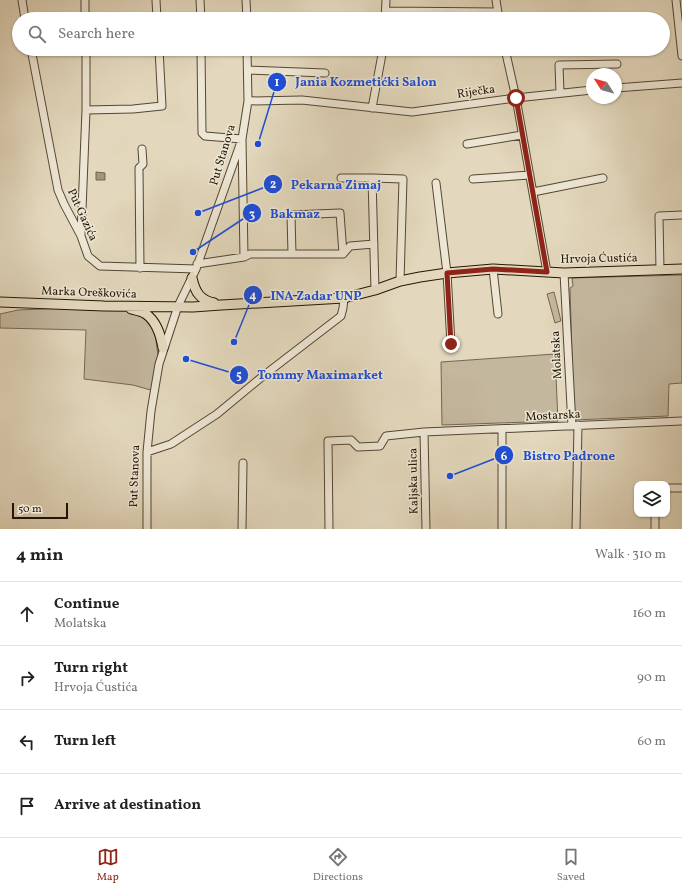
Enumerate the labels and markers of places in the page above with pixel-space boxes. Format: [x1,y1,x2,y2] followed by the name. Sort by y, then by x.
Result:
[267,69,445,94] callout: Jania Kozmetićki Salon
[263,172,390,197] callout: Pekarna Zimaj
[242,201,328,226] callout: Bakmaz
[243,283,370,308] callout: INA Zadar UNP
[229,362,391,387] callout: Tommy Maximarket
[494,443,623,468] callout: Bistro Padrone

